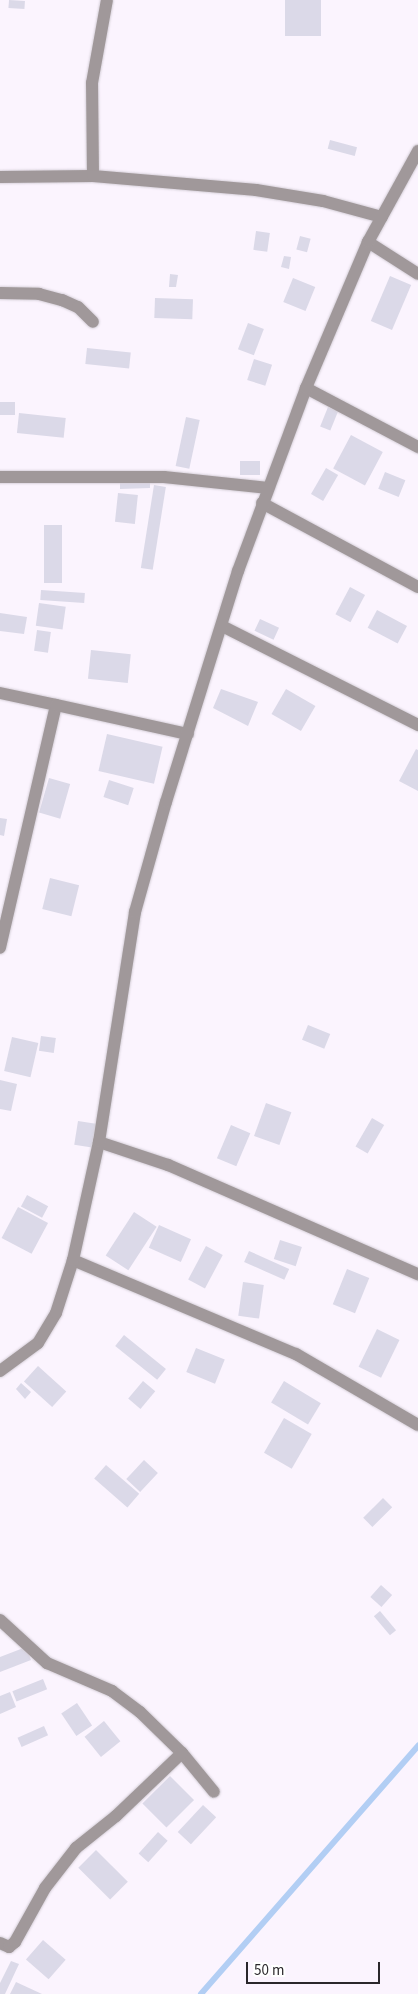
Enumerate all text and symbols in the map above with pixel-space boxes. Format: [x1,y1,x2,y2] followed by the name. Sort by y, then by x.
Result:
[248,1952,382,1984] scale bar
[254,1960,284,1981] text: 50 m

